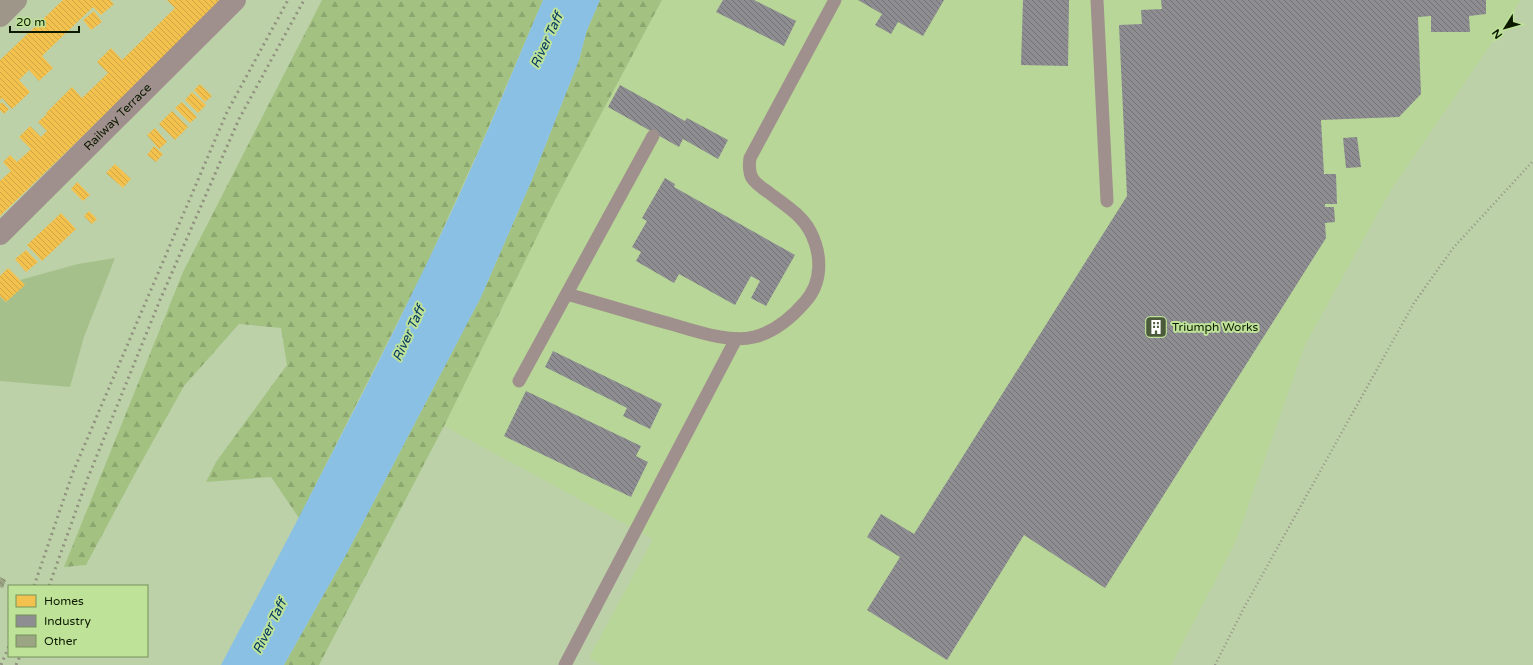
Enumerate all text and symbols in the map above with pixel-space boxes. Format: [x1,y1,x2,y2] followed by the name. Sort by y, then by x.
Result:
[10,8,79,34] scale bar
[527,8,568,71] water label: River Taff
[1485,8,1525,48] north arrow
[16,15,45,29] text: 20 m
[1490,26,1505,41] text: N
[81,80,154,153] street label: Railway Terrace
[389,301,430,364] water label: River Taff
[1143,314,1169,340] building icon: Triumph Works
[1172,320,1258,334] place label: Triumph Works
[8,585,148,657] legend
[44,594,84,608] text: Homes
[249,594,292,656] water label: River Taff
[44,614,91,628] text: Industry
[44,634,77,648] text: Other

